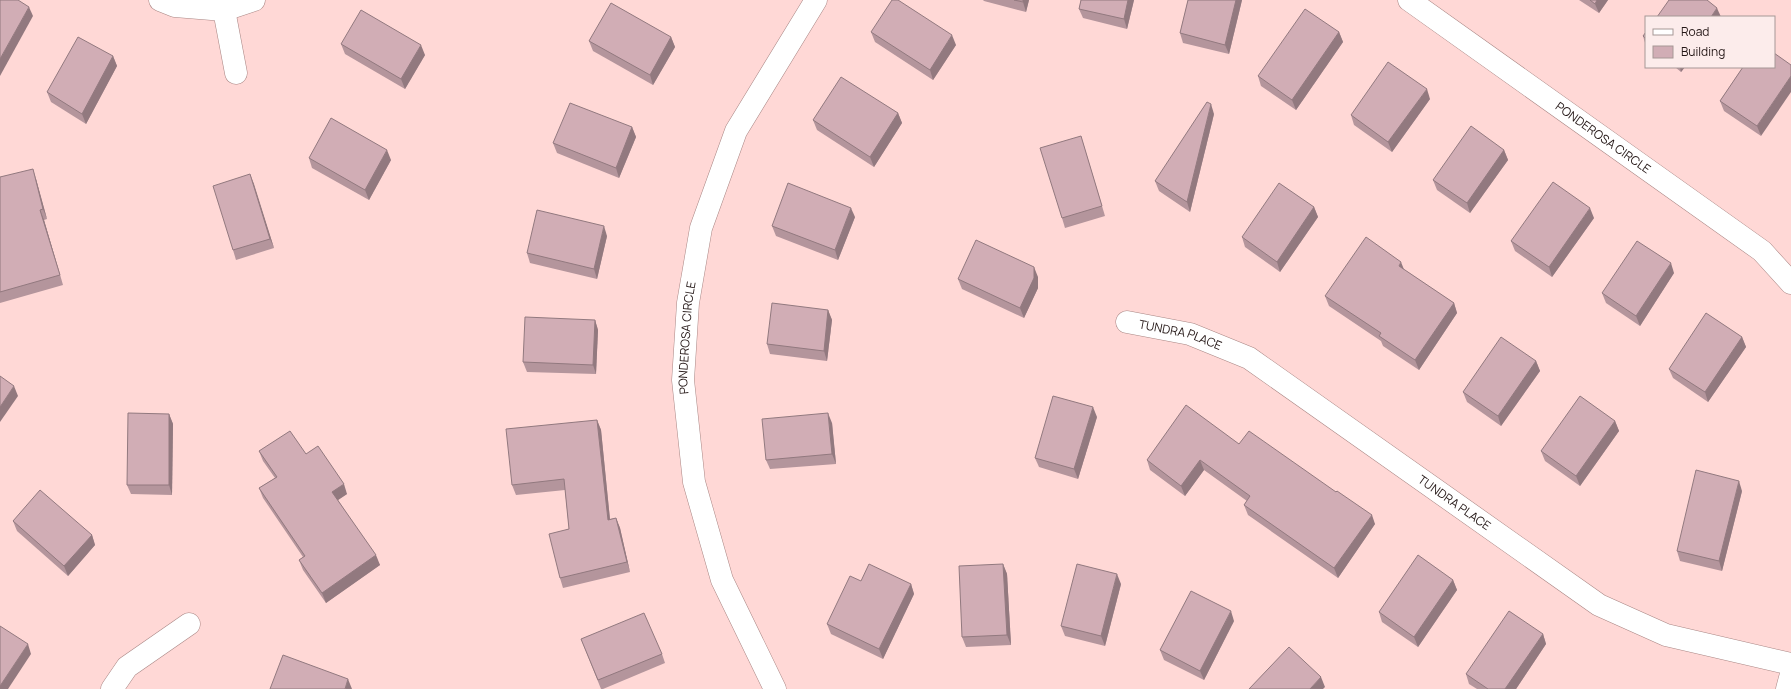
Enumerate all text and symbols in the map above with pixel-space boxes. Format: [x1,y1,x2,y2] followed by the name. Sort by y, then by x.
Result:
[1645,16,1775,68] legend
[1681,23,1709,40] text: Road
[1681,43,1725,60] text: Building
[1552,98,1654,177] street label: PONDEROSA CIRCLE
[674,280,700,395] street label: PONDEROSA CIRCLE
[1137,315,1225,354] street label: TUNDRA PLACE
[1415,471,1495,534] street label: TUNDRA PLACE

